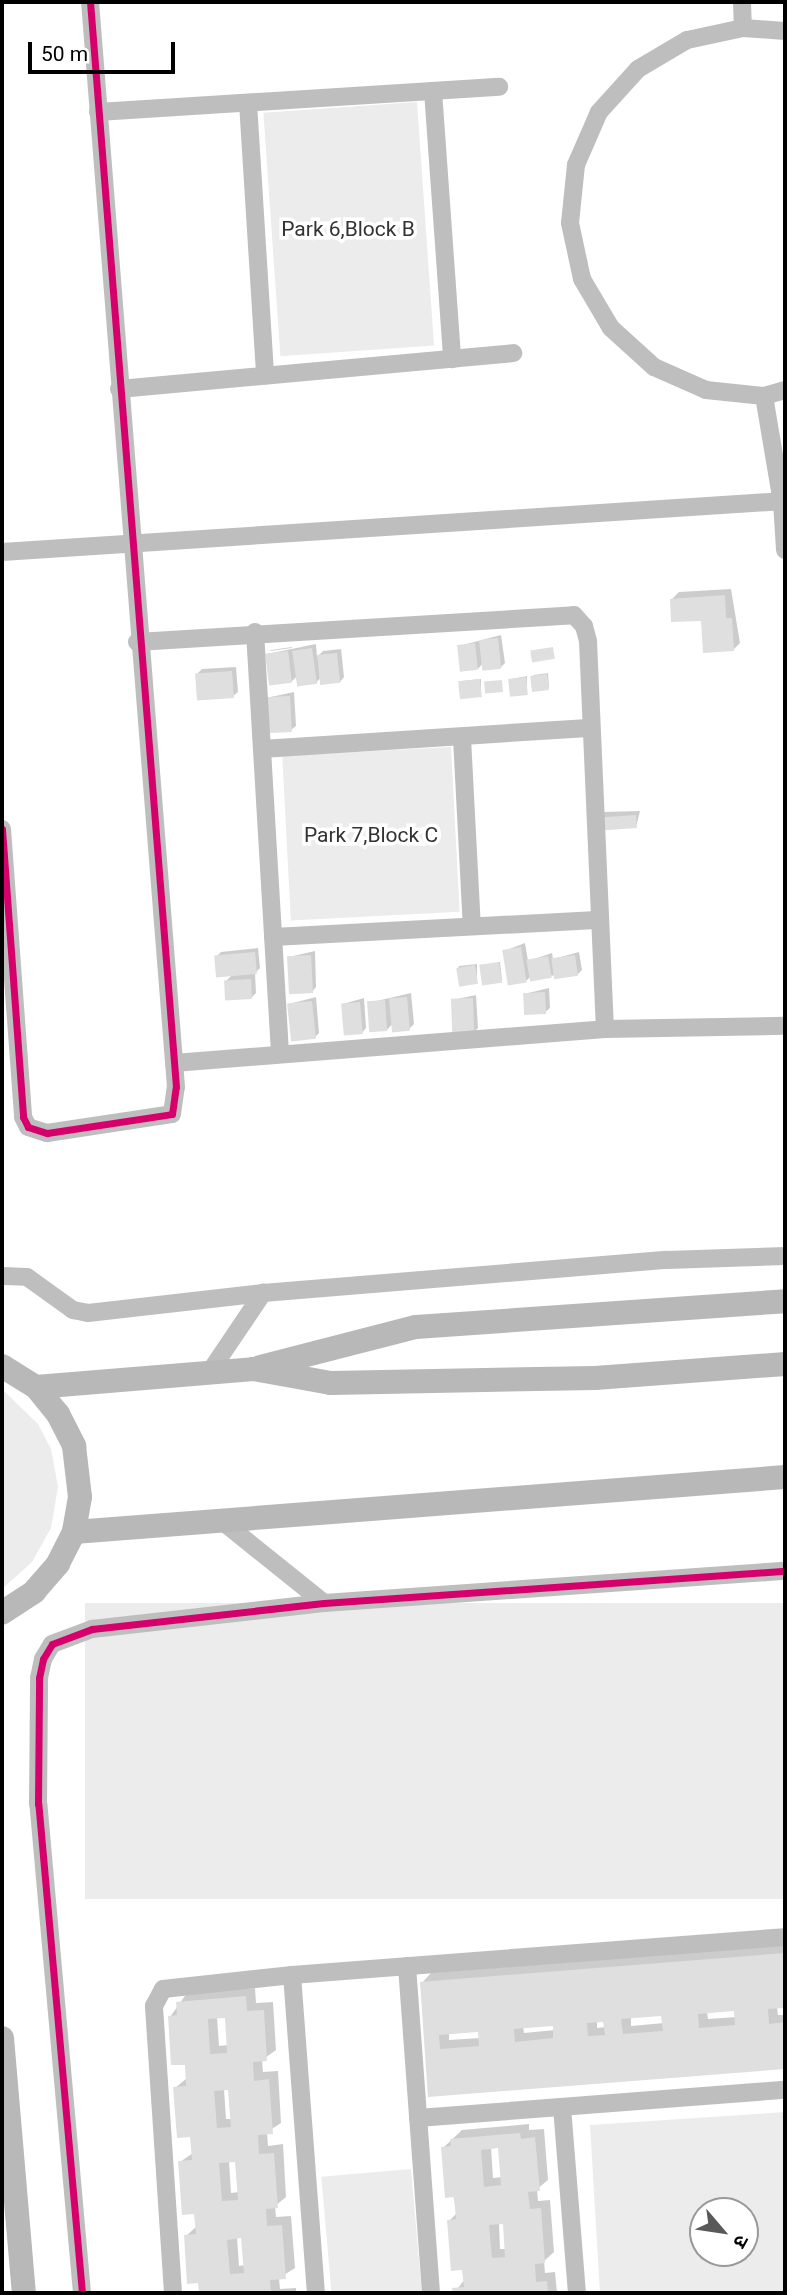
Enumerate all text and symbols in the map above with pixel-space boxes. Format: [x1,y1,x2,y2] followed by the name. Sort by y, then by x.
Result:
[32,28,178,72] scale bar
[41,42,88,66] text: 50 m
[281,216,415,242] park label: Park 6,Block B
[304,822,438,848] park label: Park 7,Block C
[689,2197,759,2267] north arrow
[728,2231,754,2252] text: उ

